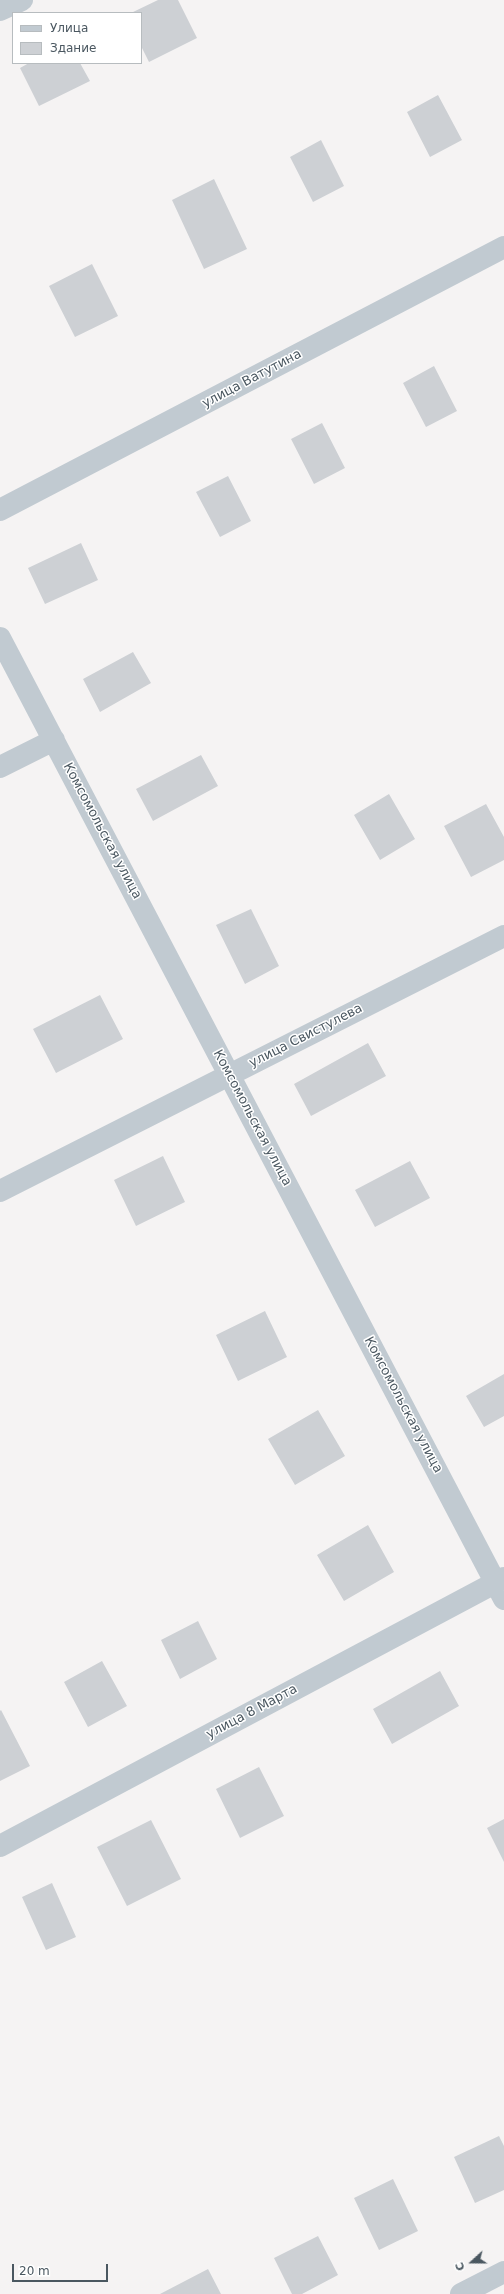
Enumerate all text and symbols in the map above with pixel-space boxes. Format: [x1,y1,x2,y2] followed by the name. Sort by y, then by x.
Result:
[12,12,142,64] legend
[50,21,88,35] text: Улица
[50,41,96,55] text: Здание
[200,346,304,412] street label: улица Ватутина
[59,760,145,902] street label: Комсомольская улица
[247,1001,365,1071] street label: улица Свистулева
[209,1047,295,1189] street label: Комсомольская улица
[360,1334,446,1476] street label: Комсомольская улица
[204,1681,300,1743] street label: улица 8 Марта
[452,2242,492,2282] north arrow
[14,2256,110,2282] scale bar
[453,2260,468,2273] text: С
[19,2264,50,2278] text: 20 m

